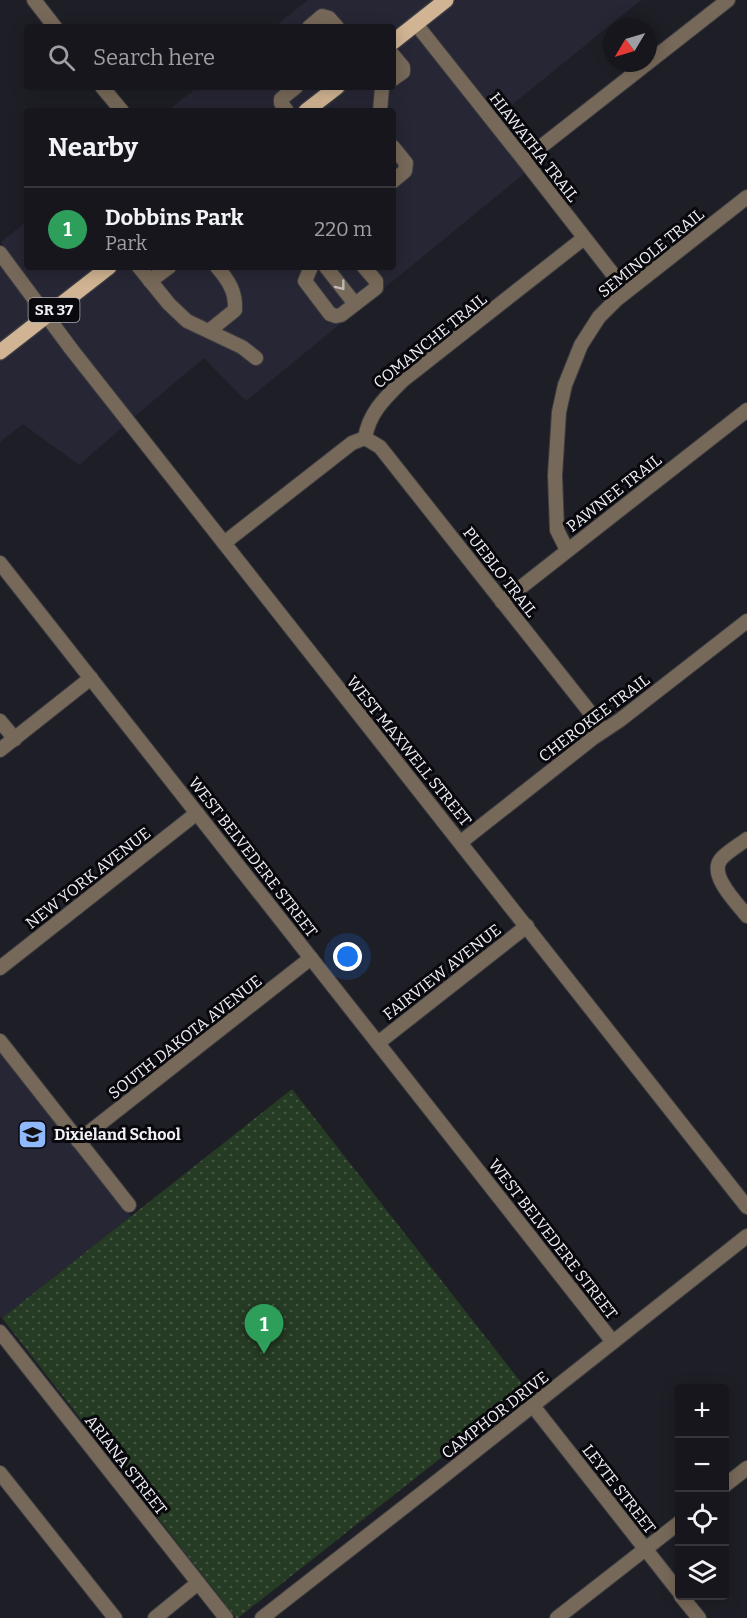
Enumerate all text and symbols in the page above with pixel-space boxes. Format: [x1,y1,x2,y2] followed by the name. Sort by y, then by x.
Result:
[603,18,657,72] north arrow
[24,24,396,90] search box
[45,41,78,74] icon: search
[93,44,215,71] text: Search here
[485,89,583,205] street label: HIAWATHA TRAIL
[48,132,138,163] text: Nearby
[105,204,244,231] text: Dobbins Park
[594,204,708,301] street label: SEMINOLE TRAIL
[63,217,72,241] text: 1
[314,217,372,241] text: 220 m
[105,231,147,255] text: Park
[333,279,344,290] one-way arrow
[370,289,491,392] street label: COMANCHE TRAIL
[28,298,80,322] road number: SR 37
[563,450,665,536] street label: PAWNEE TRAIL
[459,523,541,621] street label: PUEBLO TRAIL
[535,670,653,766] street label: CHEROKEE TRAIL
[343,672,475,830] street label: WEST MAXWELL STREET
[185,773,321,941] street label: WEST BELVEDERE STREET
[22,823,154,933] street label: NEW YORK AVENUE
[379,920,505,1024] street label: FAIRVIEW AVENUE
[333,942,362,971] your location
[104,971,266,1103] street label: SOUTH DAKOTA AVENUE
[17,1118,49,1150] school or university icon: Dixieland School
[54,1125,181,1144] place label: Dixieland School
[485,1155,621,1323] street label: WEST BELVEDERE STREET
[244,1304,284,1354] pin: 1
[438,1367,552,1463] street label: CAMPHOR DRIVE
[675,1384,729,1600] map controls
[675,1384,729,1438] button: +
[81,1411,171,1519] street label: ARIANA STREET
[675,1438,729,1492] button: −
[578,1441,660,1537] street label: LEYTE STREET
[675,1492,729,1546] button: locate
[675,1546,729,1600] button: layers

